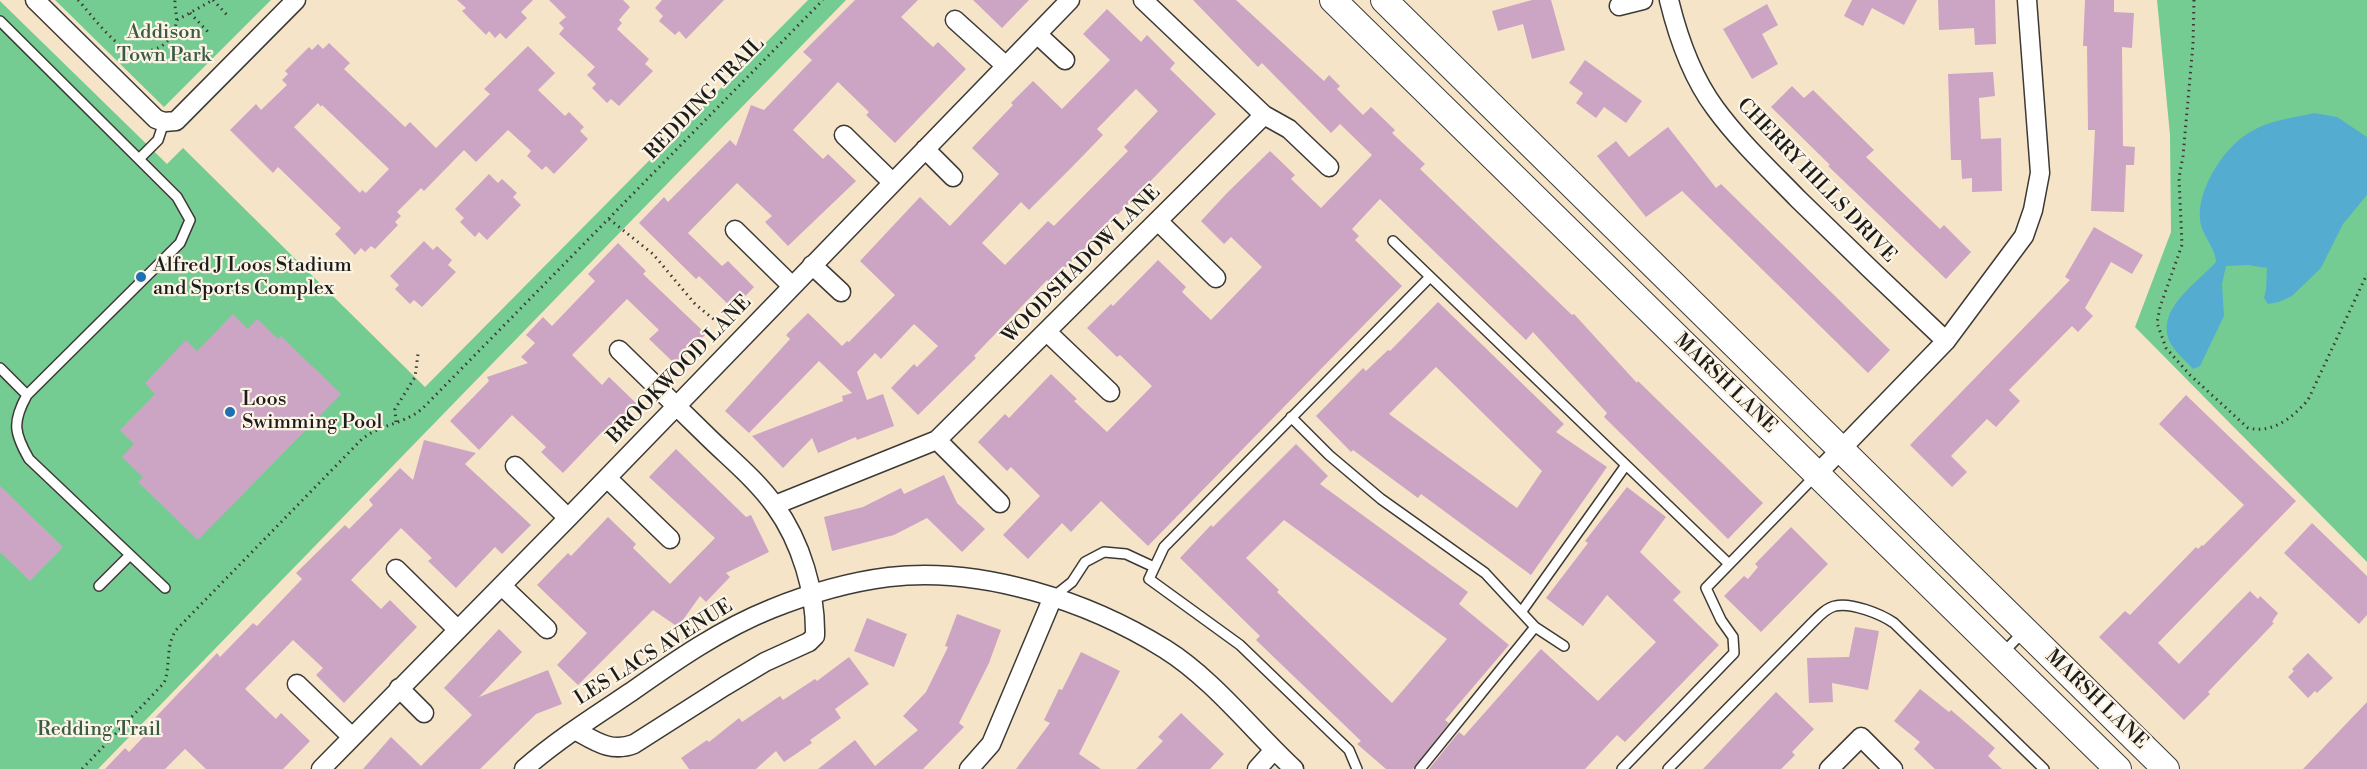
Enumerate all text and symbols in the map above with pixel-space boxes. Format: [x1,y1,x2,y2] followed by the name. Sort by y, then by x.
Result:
[117,21,211,68] park label: Addison Town Park
[640,32,770,166] street label: REDDING TRAIL
[1731,94,1901,268] street label: CHERRY HILLS DRIVE
[998,181,1166,349] street label: WOODSHADOW LANE
[153,254,352,301] place label: Alfred J Loos Stadium and Sports Complex
[134,270,148,284] marker: Alfred J Loos Stadium and Sports Complex
[603,291,757,449] street label: BROOKWOOD LANE
[1669,329,1781,439] street label: MARSH LANE
[242,388,382,435] place label: Loos Swimming Pool
[223,405,237,419] marker: Loos Swimming Pool
[571,595,737,711] street label: LES LACS AVENUE
[2040,645,2152,755] street label: MARSH LANE
[37,718,161,742] park label: Redding Trail

